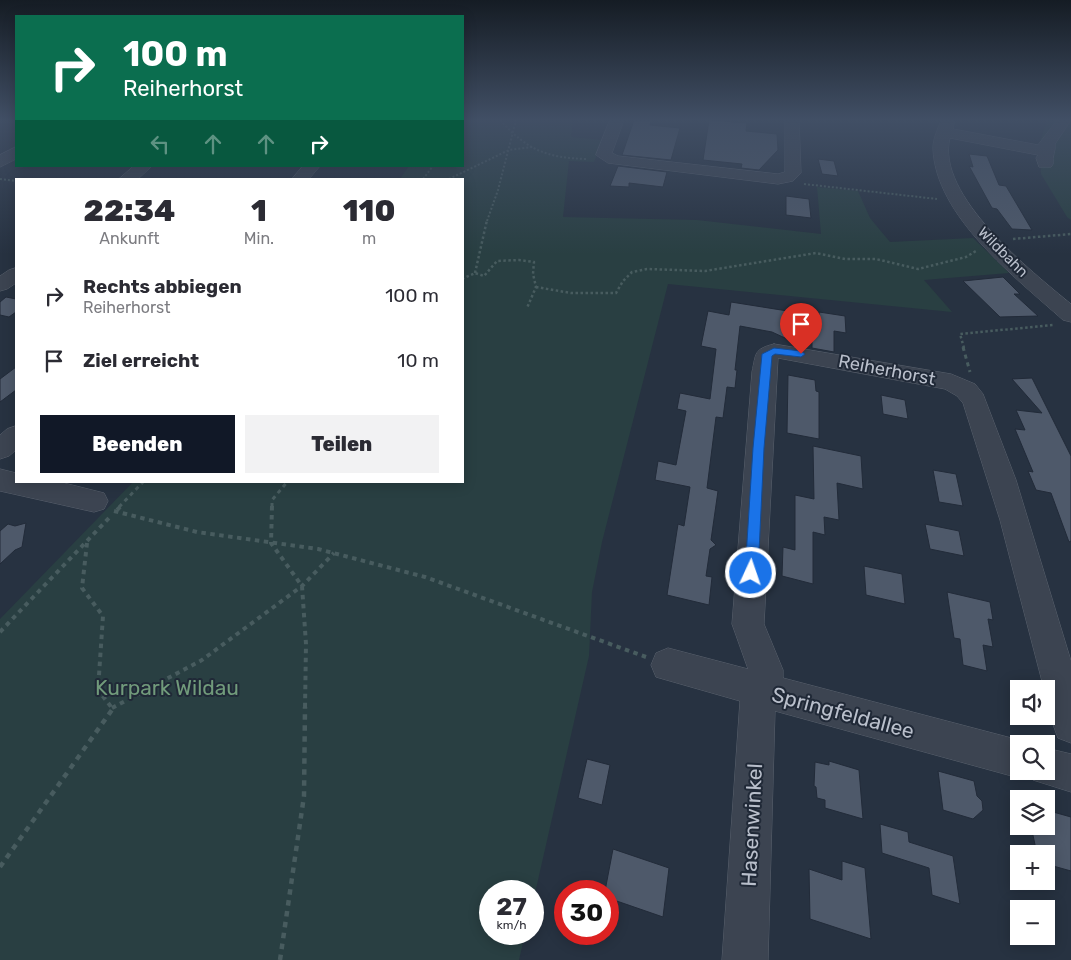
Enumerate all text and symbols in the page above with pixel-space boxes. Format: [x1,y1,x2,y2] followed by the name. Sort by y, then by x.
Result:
[123,33,228,75] text: 100 m
[40,35,105,100] icon: right
[123,75,243,102] text: Reiherhorst
[146,130,174,158] icon: left
[199,130,227,158] icon: ahead
[252,130,280,158] icon: ahead
[305,130,333,158] icon: right
[84,193,175,229] text: 22:34
[251,193,267,229] text: 1
[343,193,395,229] text: 110
[974,223,1032,281] street label: Wildbahn
[99,229,160,248] text: Ankunft
[244,229,274,248] text: Min.
[362,229,376,248] text: m
[83,275,242,298] text: Rechts abbiegen
[40,282,68,310] icon: right
[385,284,439,307] text: 100 m
[83,298,170,317] text: Reiherhorst
[780,303,822,354] pin
[787,310,815,338] icon: arrive
[40,347,68,375] icon: arrive
[83,349,199,372] text: Ziel erreicht
[397,349,439,372] text: 10 m
[837,350,937,390] street label: Reiherhorst
[40,415,235,473] button: Beenden
[245,415,439,473] button: Teilen
[724,546,776,598] position arrow
[95,675,239,700] park label: Kurpark Wildau
[1010,680,1055,945] map controls
[1010,680,1055,725] button: sound
[769,681,917,744] street label: Springfeldallee
[1010,735,1055,780] button: search
[736,763,767,887] street label: Hasenwinkel
[1010,790,1055,835] button: layers
[1010,845,1055,890] button: +
[554,880,619,945] speed limit sign: 30
[496,892,527,921] text: 27
[1010,900,1055,945] button: −
[497,918,526,932] text: km/h

